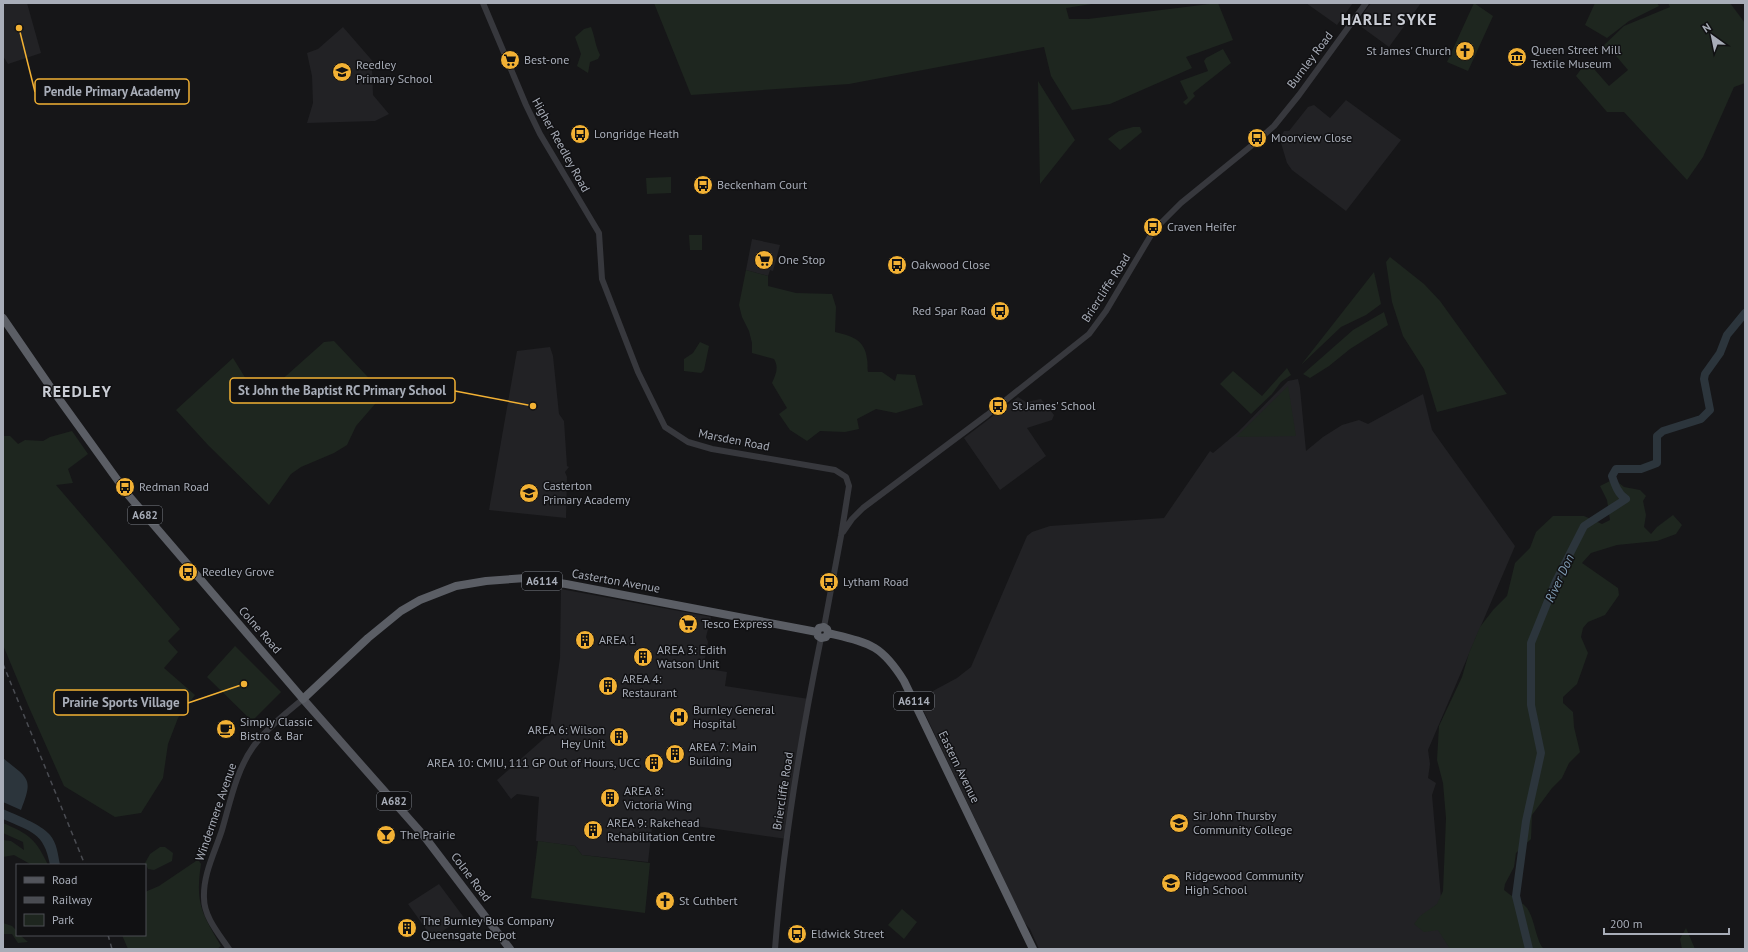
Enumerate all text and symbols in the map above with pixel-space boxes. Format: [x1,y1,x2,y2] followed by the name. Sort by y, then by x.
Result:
[1341,9,1437,29] district label: HARLE SYKE
[1692,16,1732,56] north arrow
[1700,20,1713,35] text: N
[1283,28,1336,91] street label: Burnley Road
[1454,40,1476,62] church icon: St James' Church
[1531,42,1622,71] place label: Queen Street Mill Textile Museum
[1366,43,1451,58] place label: St James' Church
[1506,46,1528,68] museum icon: Queen Street Mill Textile Museum
[499,49,521,71] supermarket icon: Best-one
[524,52,569,67] place label: Best-one
[356,57,433,86] place label: Reedley Primary School
[331,61,353,83] school or university icon: Reedley Primary School
[35,79,189,104] callout: Pendle Primary Academy
[44,83,181,100] text: Pendle Primary Academy
[529,95,594,195] street label: Higher Reedley Road
[569,123,591,145] bus stop icon: Longridge Heath
[594,126,679,141] place label: Longridge Heath
[1246,127,1268,149] bus stop icon: Moorview Close
[1271,130,1352,145] place label: Moorview Close
[692,174,714,196] bus stop icon: Beckenham Court
[717,177,807,192] place label: Beckenham Court
[1142,216,1164,238] bus stop icon: Craven Heifer
[1167,219,1236,234] place label: Craven Heifer
[753,249,775,271] supermarket icon: One Stop
[1078,251,1133,325] street label: Briercliffe Road
[778,252,825,267] place label: One Stop
[886,254,908,276] bus stop icon: Oakwood Close
[911,257,990,272] place label: Oakwood Close
[989,300,1011,322] bus stop icon: Red Spar Road
[912,303,986,318] place label: Red Spar Road
[230,378,455,403] callout: St John the Baptist RC Primary School
[42,381,112,401] district label: REEDLEY
[238,382,446,399] text: St John the Baptist RC Primary School
[987,395,1009,417] bus stop icon: St James' School
[1012,398,1096,413] place label: St James' School
[697,425,771,454] street label: Marsden Road
[114,476,136,498] bus stop icon: Redman Road
[543,478,631,507] place label: Casterton Primary Academy
[139,479,209,494] place label: Redman Road
[518,482,540,504] school or university icon: Casterton Primary Academy
[128,506,162,524] road number: A682
[1541,551,1578,605] water label: River Don
[177,561,199,583] bus stop icon: Reedley Grove
[202,564,274,579] place label: Reedley Grove
[571,565,661,596] street label: Casterton Avenue
[818,571,840,593] bus stop icon: Lytham Road
[522,572,562,590] road number: A6114
[843,574,909,589] place label: Lytham Road
[236,603,285,656] street label: Colne Road
[677,613,699,635] supermarket icon: Tesco Express
[702,616,772,631] place label: Tesco Express
[574,629,596,651] building icon: AREA 1
[599,632,636,647] place label: AREA 1
[657,642,726,671] place label: AREA 3: Edith Watson Unit
[632,646,654,668] building icon: AREA 3: Edith Watson Unit
[622,671,677,700] place label: AREA 4: Restaurant
[597,675,619,697] building icon: AREA 4: Restaurant
[54,690,188,715] callout: Prairie Sports Village
[894,692,934,710] road number: A6114
[62,694,180,711] text: Prairie Sports Village
[693,702,775,731] place label: Burnley General Hospital
[668,706,690,728] hospital icon: Burnley General Hospital
[240,714,313,743] place label: Simply Classic Bistro & Bar
[215,718,237,740] cafe icon: Simply Classic Bistro & Bar
[528,722,605,751] place label: AREA 6: Wilson Hey Unit
[608,726,630,748] building icon: AREA 6: Wilson Hey Unit
[936,728,983,805] street label: Eastern Avenue
[689,739,757,768] place label: AREA 7: Main Building
[664,743,686,765] building icon: AREA 7: Main Building
[769,751,796,831] street label: Briercliffe Road
[643,752,665,774] building icon: AREA 10: CMIU, 111 GP Out of Hours, UCC
[427,755,640,770] place label: AREA 10: CMIU, 111 GP Out of Hours, UCC
[192,761,239,863] street label: Windermere Avenue
[623,783,692,812] place label: AREA 8: Victoria Wing
[599,787,621,809] building icon: AREA 8: Victoria Wing
[377,792,411,810] road number: A682
[1193,808,1292,837] place label: Sir John Thursby Community College
[1168,812,1190,834] school or university icon: Sir John Thursby Community College
[607,815,715,844] place label: AREA 9: Rakehead Rehabilitation Centre
[582,819,604,841] building icon: AREA 9: Rakehead Rehabilitation Centre
[375,824,397,846] bar icon: The Prairie
[400,827,455,842] place label: The Prairie
[448,849,495,904] street label: Colne Road
[16,864,146,936] legend
[1185,868,1304,897] place label: Ridgewood Community High School
[52,872,77,887] text: Road
[1160,872,1182,894] school or university icon: Ridgewood Community High School
[654,890,676,912] church icon: St Cuthbert
[52,892,92,907] text: Railway
[679,893,737,908] place label: St Cuthbert
[1604,910,1729,936] scale bar
[52,912,74,927] text: Park
[421,913,555,942] place label: The Burnley Bus Company Queensgate Depot
[1610,916,1643,931] text: 200 m
[396,917,418,939] building icon: The Burnley Bus Company Queensgate Depot
[786,923,808,945] bus stop icon: Eldwick Street
[811,926,884,941] place label: Eldwick Street

